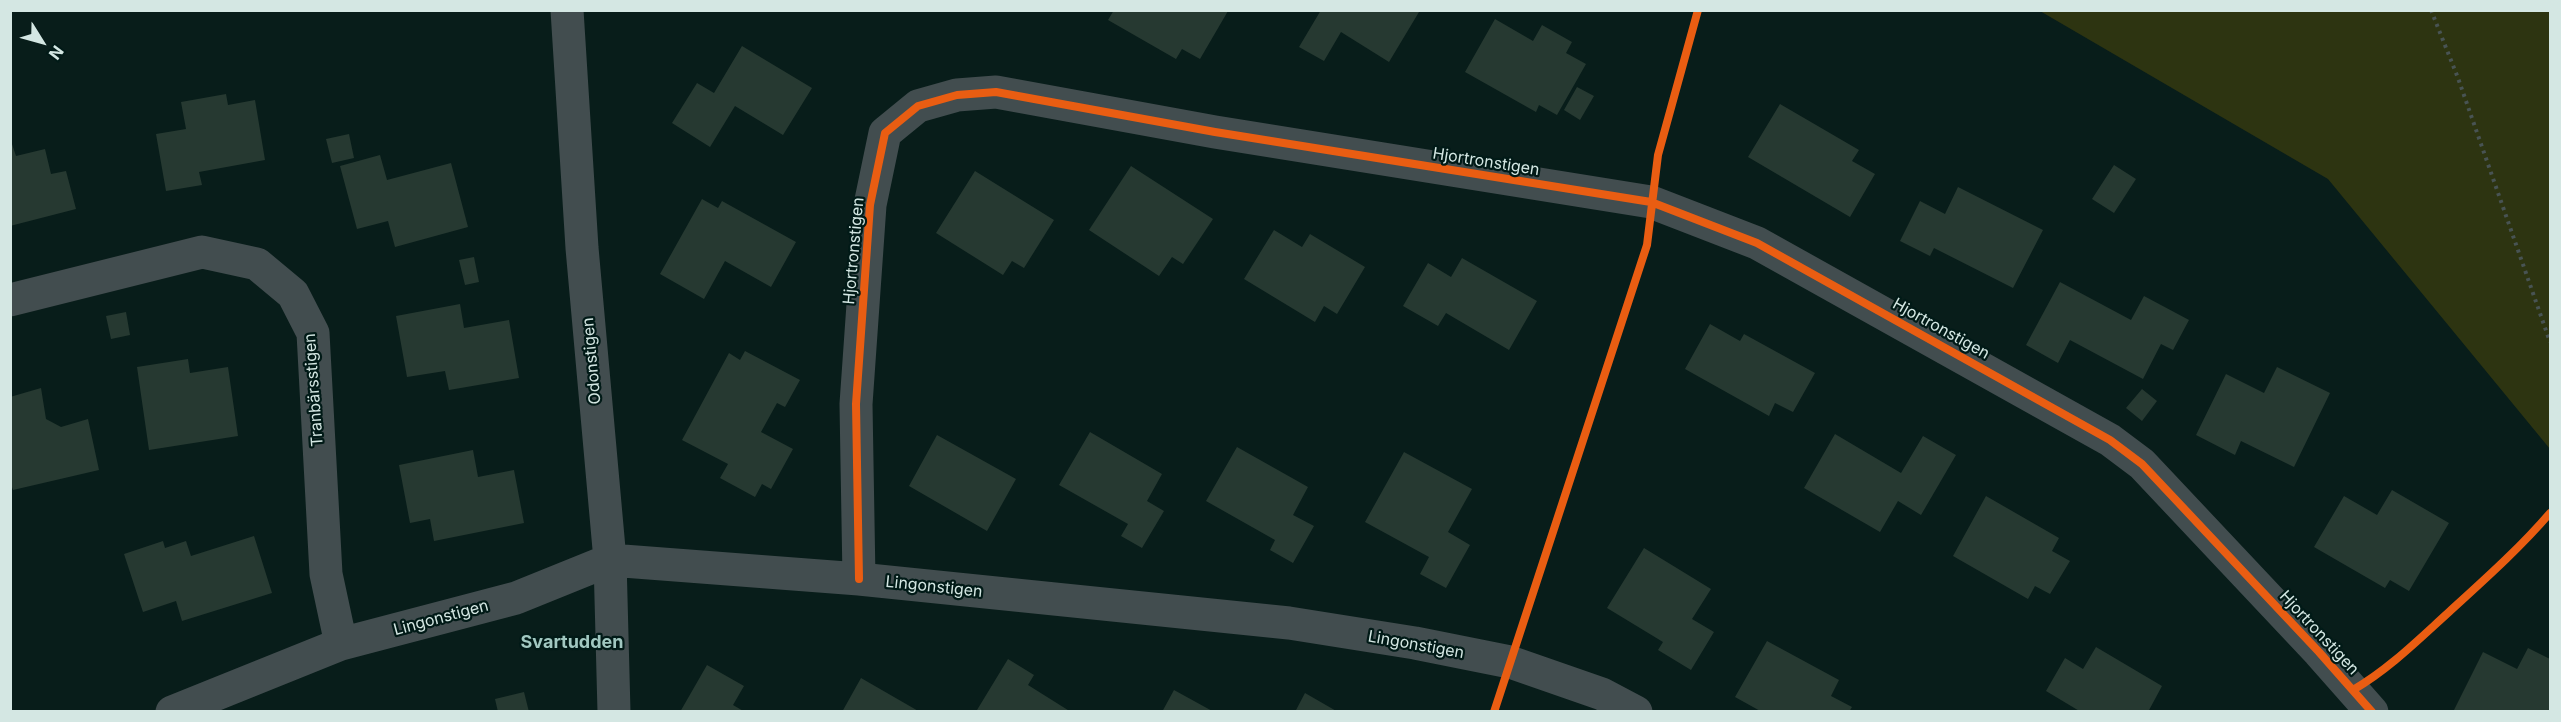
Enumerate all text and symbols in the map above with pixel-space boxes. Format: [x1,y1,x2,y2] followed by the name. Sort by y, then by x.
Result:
[12,12,72,72] north arrow
[45,42,68,64] text: N
[1431,144,1541,180] street label: Hjortronstigen
[840,196,868,306] street label: Hjortronstigen
[1889,294,1993,364] street label: Hjortronstigen
[579,317,605,405] street label: Odonstigen
[300,333,328,447] street label: Tranbärsstigen
[885,572,983,602] street label: Lingonstigen
[2275,587,2363,679] street label: Hjortronstigen
[391,596,491,640] street label: Lingonstigen
[1366,627,1466,663] street label: Lingonstigen
[521,632,623,654] district label: Svartudden

